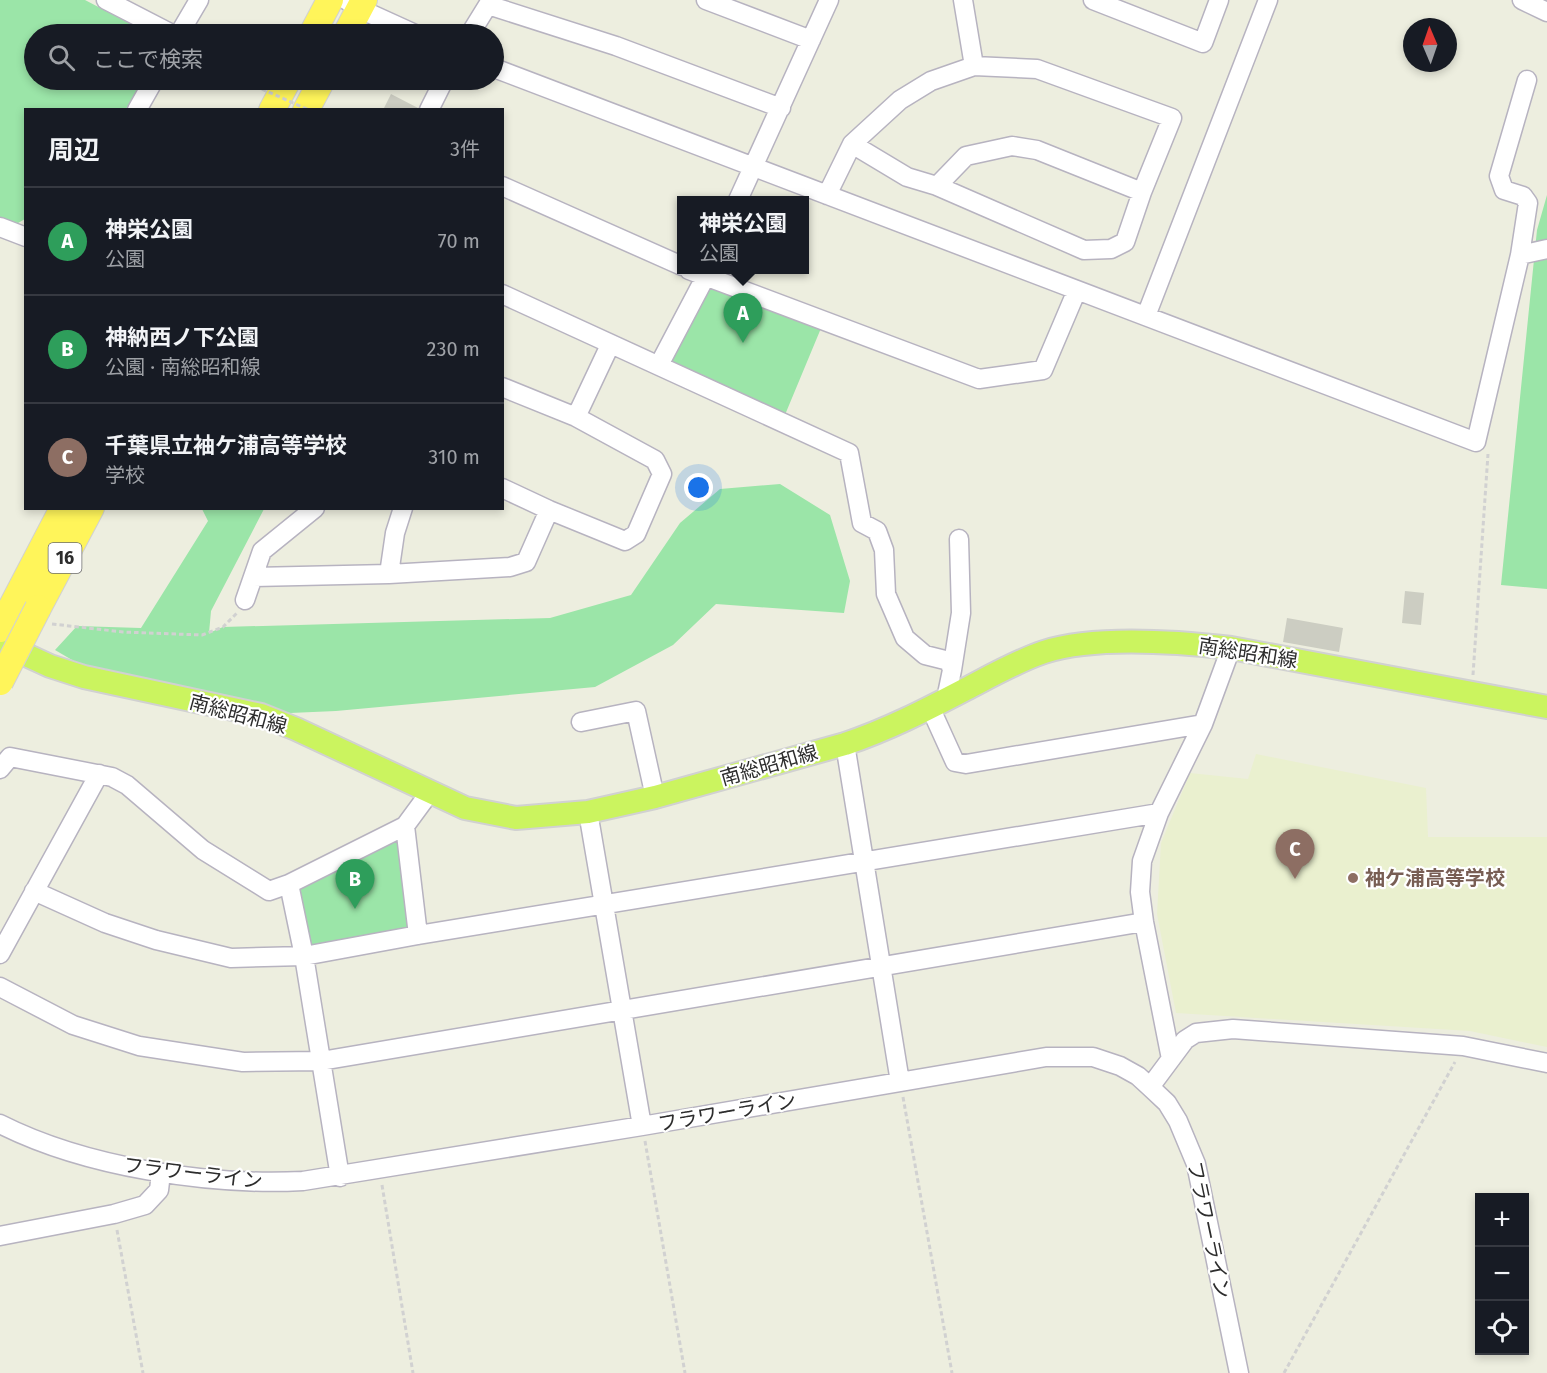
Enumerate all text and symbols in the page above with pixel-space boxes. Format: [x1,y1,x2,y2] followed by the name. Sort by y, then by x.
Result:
[1403,18,1457,72] north arrow
[24,24,504,90] search box
[45,41,78,74] icon: search
[93,46,203,73] text: ここで検索
[48,135,100,166] text: 周辺
[450,137,480,161] text: 3件
[677,196,809,274] popup
[699,210,787,237] text: 神栄公園
[105,216,193,243] text: 神栄公園
[62,229,73,253] text: A
[438,229,480,253] text: 70 m
[699,241,739,265] text: 公園
[105,247,145,271] text: 公園
[724,294,762,343] pin: A
[105,324,259,351] text: 神納西ノ下公園
[61,337,74,361] text: B
[427,337,480,361] text: 230 m
[105,355,260,379] text: 公園 · 南総昭和線
[105,432,347,459] text: 千葉県立袖ケ浦高等学校
[62,445,73,469] text: C
[428,445,480,469] text: 310 m
[105,463,145,487] text: 学校
[684,473,713,502] your location
[48,543,82,573] road number: 16
[1197,633,1299,673] street label: 南総昭和線
[187,689,289,739] street label: 南総昭和線
[718,740,820,790] street label: 南総昭和線
[1276,830,1314,879] pin: C
[336,860,374,909] pin: B
[1365,866,1505,890] place label: 袖ケ浦高等学校
[1346,871,1360,885] marker: 袖ケ浦高等学校
[656,1088,798,1136] street label: フラワーライン
[122,1153,264,1193] street label: フラワーライン
[1183,1159,1235,1301] street label: フラワーライン
[1475,1193,1529,1355] map controls
[1475,1193,1529,1247] button: +
[1475,1247,1529,1301] button: −
[1475,1301,1529,1355] button: locate

